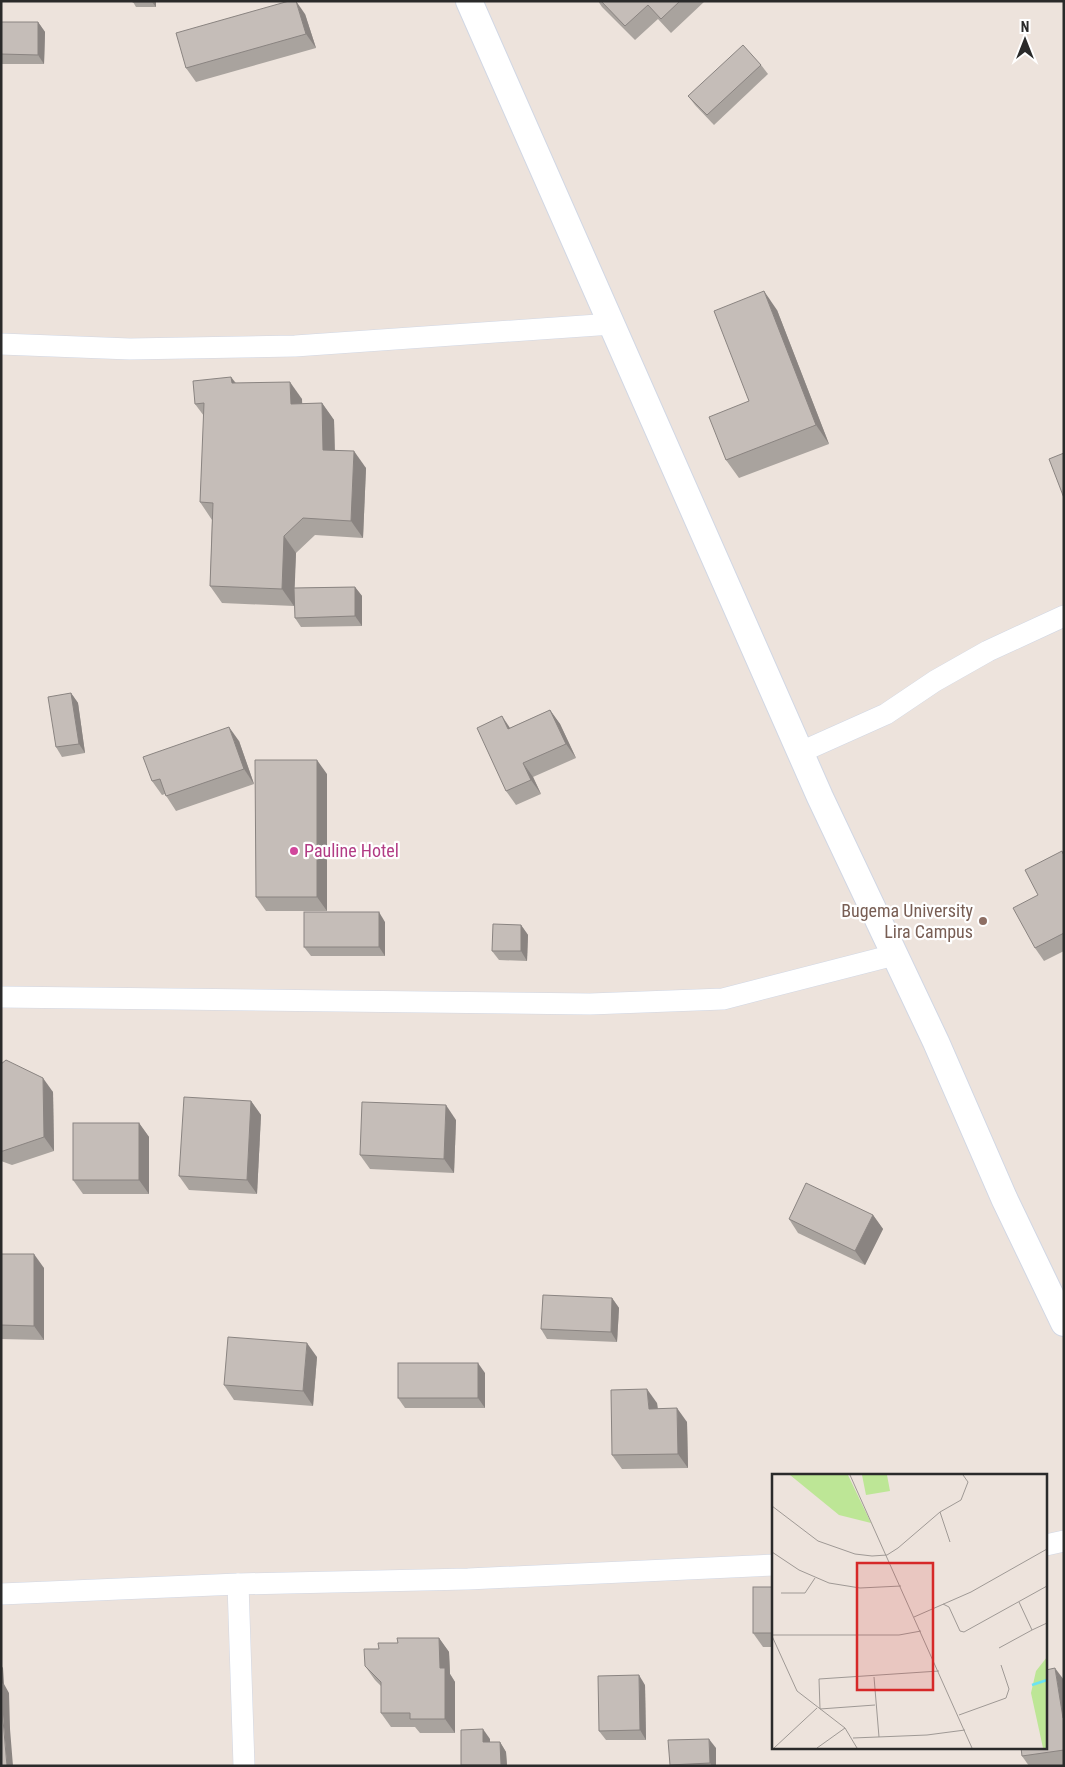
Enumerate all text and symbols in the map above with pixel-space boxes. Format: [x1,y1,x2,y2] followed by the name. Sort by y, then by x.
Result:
[1000,15,1050,65] north arrow
[1021,19,1029,35] text: N
[304,840,399,861] place label: Pauline Hotel
[288,845,300,857] marker: Pauline Hotel
[841,900,973,942] place label: Bugema University Lira Campus
[977,915,989,927] marker: Bugema University Lira Campus
[772,1474,1048,1750] inset map

